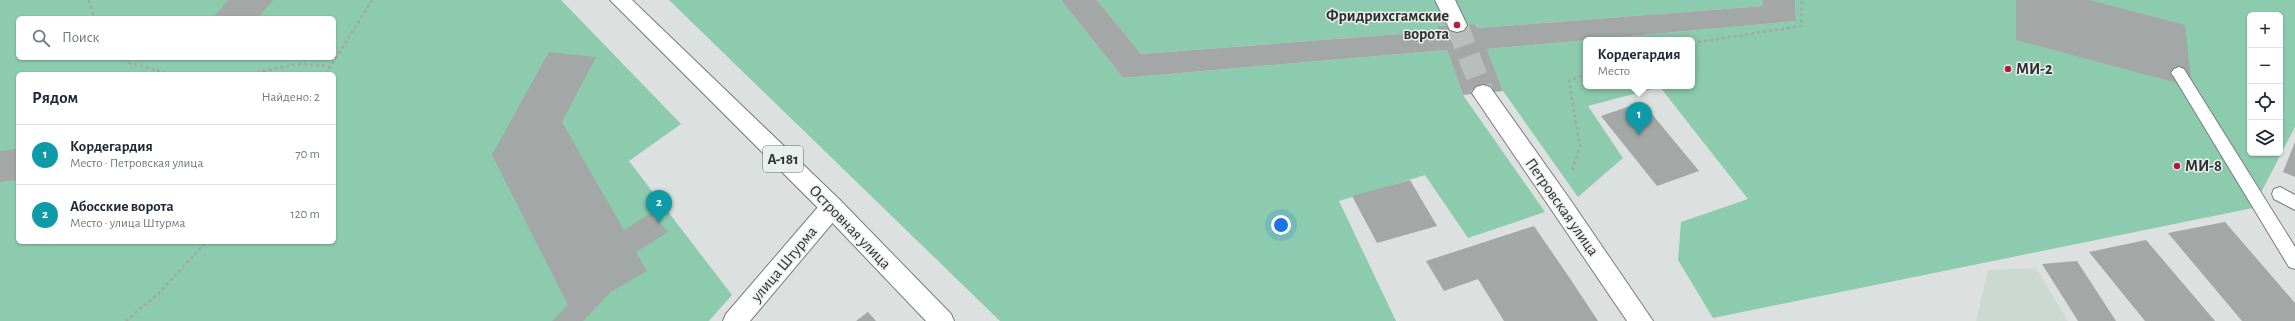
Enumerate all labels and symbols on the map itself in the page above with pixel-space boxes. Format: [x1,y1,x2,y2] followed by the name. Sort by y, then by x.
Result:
[1326,8,1449,42] place label: Фридрихсгамские ворота
[1452,20,1462,30] marker: Фридрихсгамские ворота
[2016,61,2053,77] place label: МИ-2
[2003,64,2013,74] marker: МИ-2
[1626,102,1652,135] pin: 1
[763,146,803,172] road number: А-181
[1522,155,1602,259] street label: Петровская улица
[2185,158,2222,174] place label: МИ-8
[2172,161,2182,171] marker: МИ-8
[805,182,894,273] street label: Островная улица
[646,190,672,223] pin: 2
[1271,215,1291,235] your location
[747,223,821,306] street label: улица Штурма

